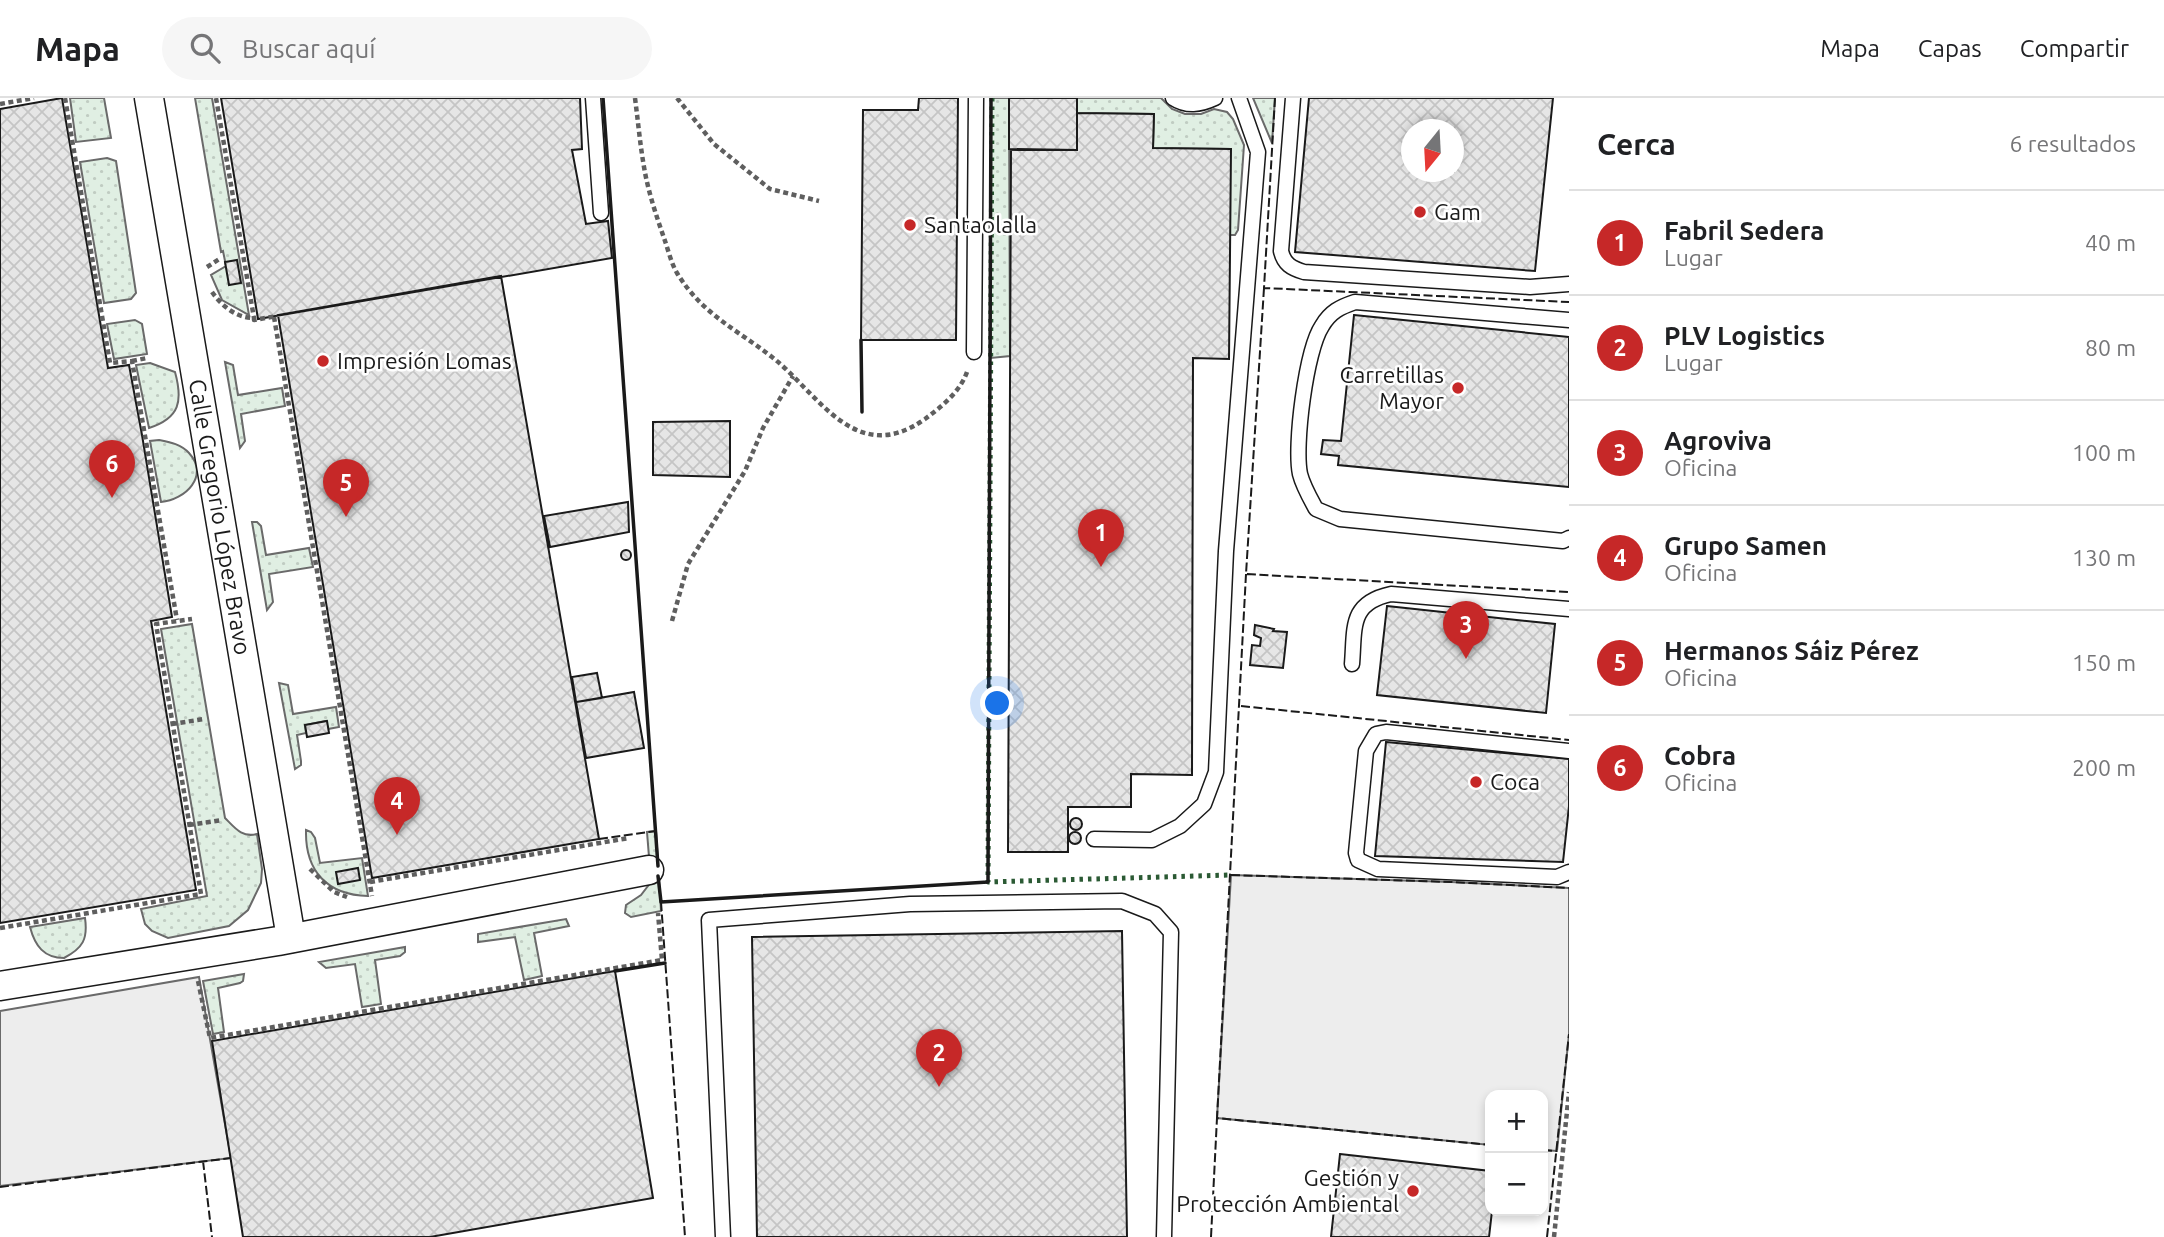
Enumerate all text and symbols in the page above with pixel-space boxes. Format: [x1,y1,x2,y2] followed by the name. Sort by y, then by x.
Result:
[162,17,652,80] search box
[186,29,224,67] icon: search
[35,30,120,67] text: Mapa
[242,34,376,63] text: Buscar aquí
[1820,35,1880,62] text: Mapa
[1918,35,1982,62] text: Capas
[2020,35,2129,62] text: Compartir
[1401,119,1464,182] north arrow
[1597,127,1676,161] text: Cerca
[2010,131,2136,156] text: 6 resultados
[1434,199,1481,224] place label: Gam
[1412,204,1428,220] marker: Gam
[924,212,1037,237] place label: Santaolalla
[1664,216,1824,245] text: Fabril Sedera
[902,217,918,233] marker: Santaolalla
[1614,230,1626,255] text: 1
[2085,230,2136,255] text: 40 m
[1664,245,1723,270] text: Lugar
[1664,321,1825,350] text: PLV Logistics
[1614,335,1626,360] text: 2
[2085,335,2136,360] text: 80 m
[337,348,512,373] place label: Impresión Lomas
[1664,350,1723,375] text: Lugar
[315,353,331,369] marker: Impresión Lomas
[1339,362,1444,413] place label: Carretillas Mayor
[185,377,256,657] street label: Calle Gregorio López Bravo
[1450,380,1466,396] marker: Carretillas Mayor
[1664,426,1772,455] text: Agroviva
[89,440,135,498] pin: 6
[1614,440,1626,465] text: 3
[2072,440,2136,465] text: 100 m
[1664,455,1737,480] text: Oficina
[323,459,369,517] pin: 5
[1078,509,1124,567] pin: 1
[1664,531,1827,560] text: Grupo Samen
[1614,545,1626,570] text: 4
[2072,545,2136,570] text: 130 m
[1664,560,1737,585] text: Oficina
[1443,601,1489,659] pin: 3
[1664,636,1919,665] text: Hermanos Sáiz Pérez
[1614,650,1626,675] text: 5
[2072,650,2136,675] text: 150 m
[1664,665,1737,690] text: Oficina
[980,686,1014,720] your location
[1664,741,1736,770] text: Cobra
[1614,755,1626,780] text: 6
[2072,755,2136,780] text: 200 m
[1490,769,1540,794] place label: Coca
[1664,770,1737,795] text: Oficina
[1468,774,1484,790] marker: Coca
[374,777,420,835] pin: 4
[916,1029,962,1087] pin: 2
[1485,1090,1548,1216] map controls
[1485,1090,1548,1153] button: +
[1485,1153,1548,1216] button: −
[1176,1165,1399,1216] place label: Gestión y Protección Ambiental
[1405,1183,1421,1199] marker: Gestión y Protección Ambiental

